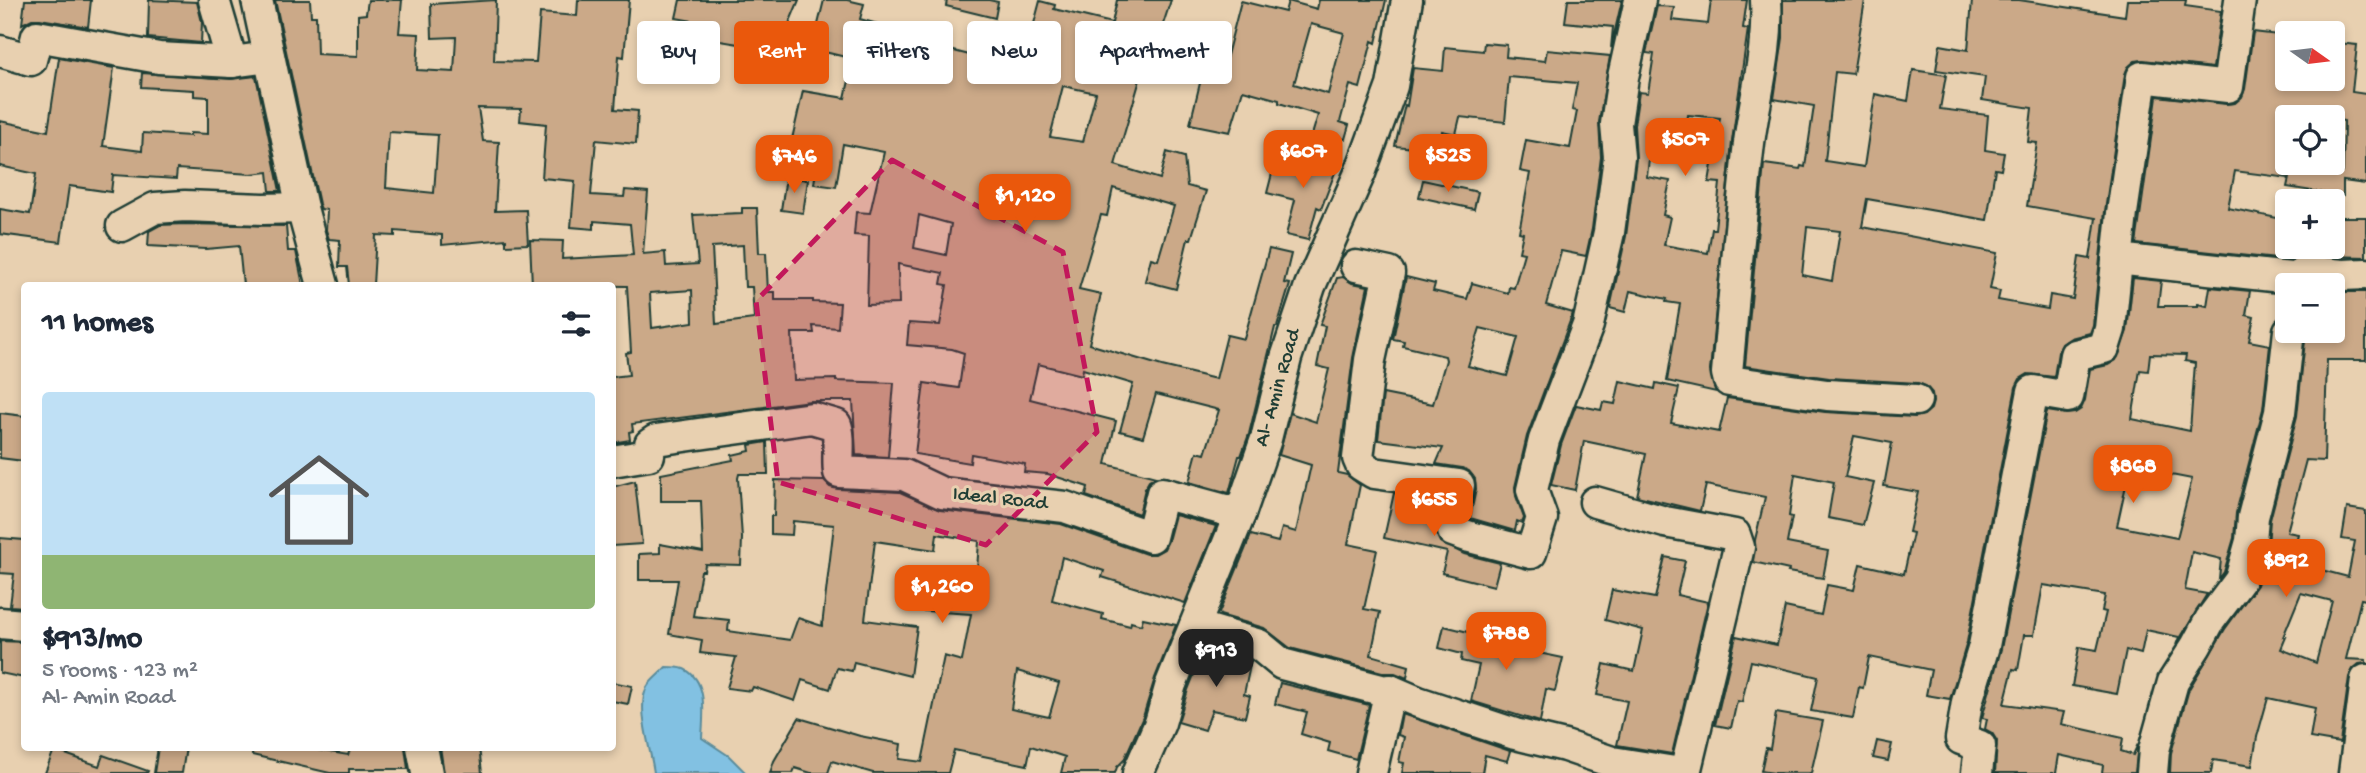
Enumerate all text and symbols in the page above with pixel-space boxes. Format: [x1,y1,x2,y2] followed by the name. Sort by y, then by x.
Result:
[637,21,720,84] chip: Buy
[734,21,829,84] chip: Rent
[843,21,953,84] chip: Filters
[967,21,1061,84] chip: New
[1075,21,1232,84] chip: Apartment
[2275,21,2345,91] north arrow
[2275,21,2345,343] map controls
[2275,105,2345,175] button: locate
[1644,118,1726,178] pin: $507
[1661,127,1709,154] text: $507
[1262,130,1344,190] pin: $607
[1407,134,1489,194] pin: $525
[753,136,835,195] pin: $746
[1279,139,1327,166] text: $607
[1425,143,1471,170] text: $525
[772,144,816,171] text: $746
[968,174,1082,234] pin: $1,120
[995,183,1055,210] text: $1,120
[2275,189,2345,259] button: +
[2275,273,2345,343] button: −
[557,305,595,343] icon: filters
[42,307,153,342] text: 11 homes
[1250,325,1308,450] street label: Al- Amin Road
[256,437,382,563] icon: home
[2092,446,2174,505] pin: $868
[2109,454,2157,481] text: $868
[1393,478,1475,538] pin: $655
[951,483,1050,518] street label: Ideal Road
[1411,487,1457,514] text: $655
[2245,540,2327,599] pin: $892
[2263,548,2309,575] text: $892
[885,566,999,625] pin: $1,260
[911,574,973,601] text: $1,260
[1465,612,1547,672] pin: $788
[1482,621,1530,648] text: $788
[42,623,142,658] text: $913/mo
[1175,630,1257,689] pin: $913
[1194,638,1238,665] text: $913
[42,658,198,685] text: 5 rooms · 123 m²
[42,685,175,712] text: Al- Amin Road

